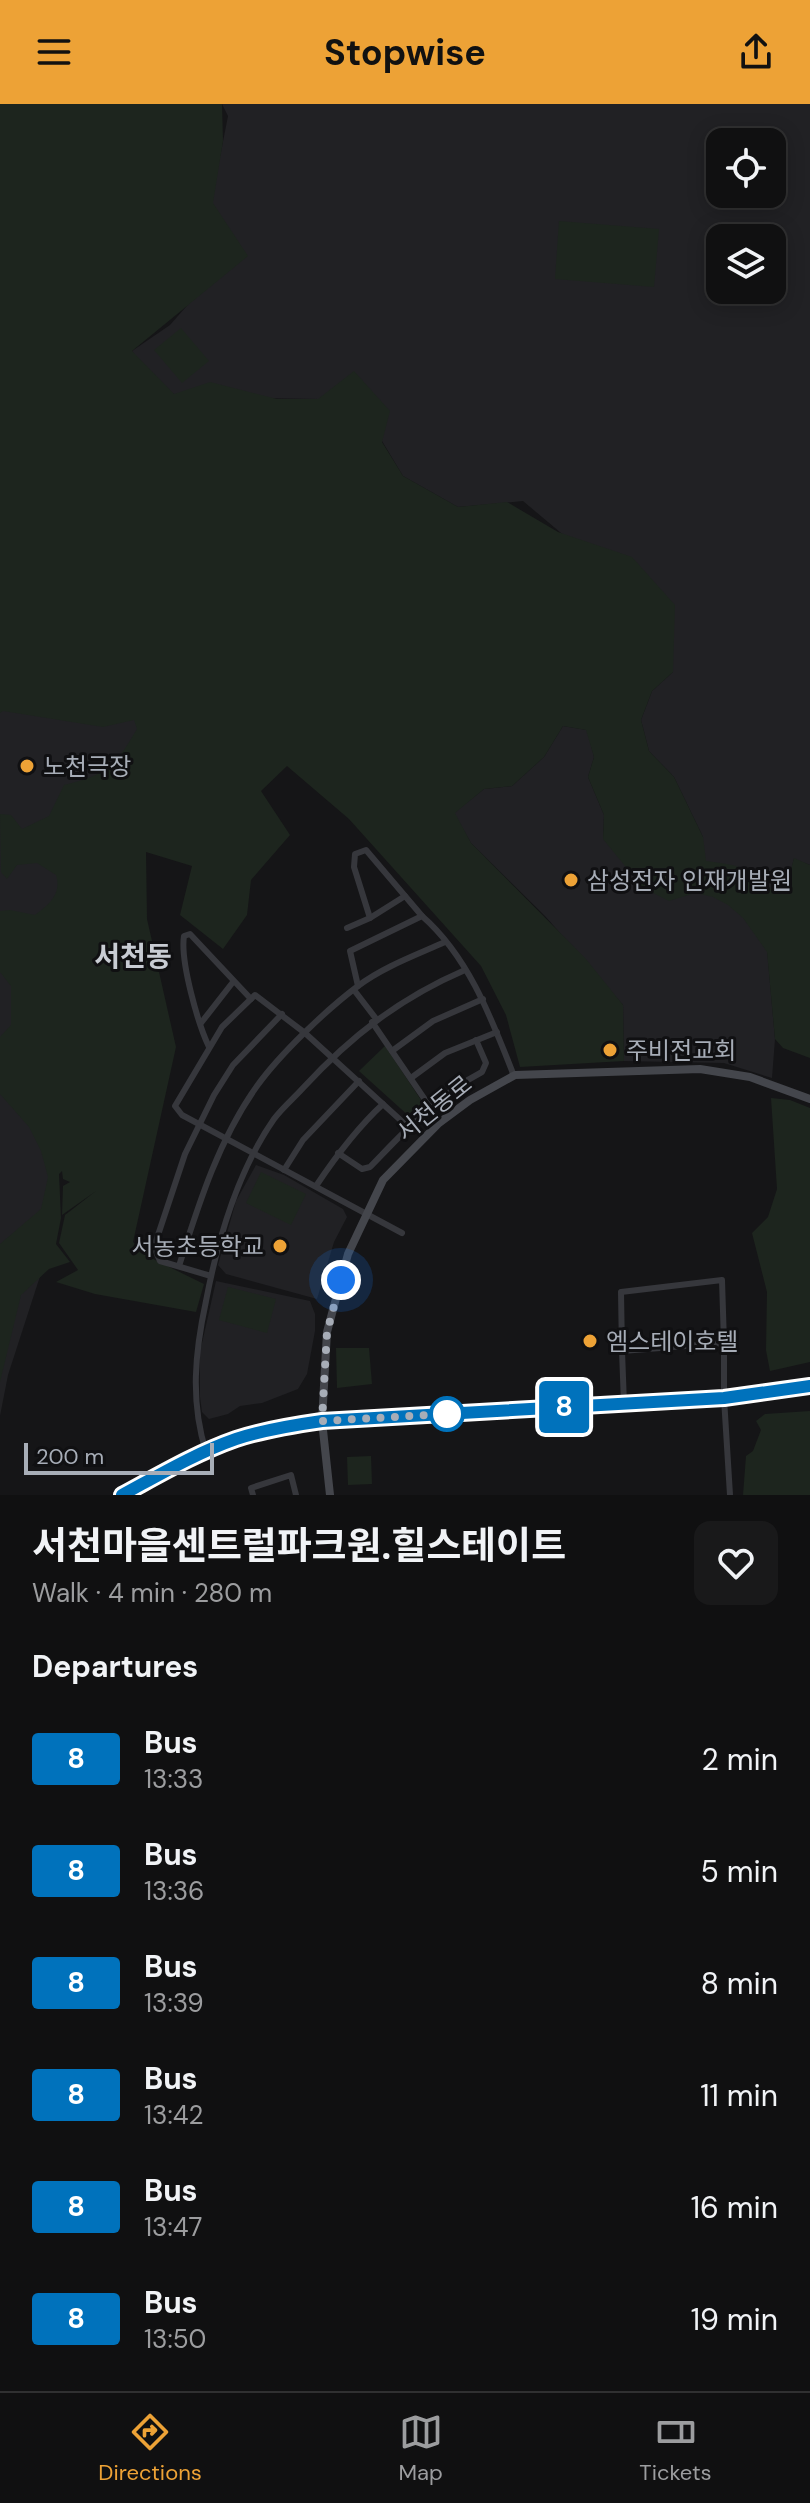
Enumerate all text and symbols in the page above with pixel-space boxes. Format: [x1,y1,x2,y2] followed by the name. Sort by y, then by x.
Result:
[324,29,486,76] text: Stopwise
[32,30,76,74] icon: menu
[734,30,778,74] icon: share
[706,128,786,304] map controls
[706,128,786,208] button: locate
[706,224,786,304] button: layers
[43,751,131,782] place label: 노천극장
[18,757,36,775] marker: 노천극장
[587,865,792,896] place label: 삼성전자 인재개발원
[562,871,580,889] marker: 삼성전자 인재개발원
[94,938,172,975] district label: 서천동
[626,1035,736,1066] place label: 주비전교회
[601,1041,619,1059] marker: 주비전교회
[390,1068,478,1148] street label: 서천동로
[132,1231,264,1262] place label: 서농초등학교
[271,1237,289,1255] marker: 서농초등학교
[321,1260,361,1300] your location
[606,1326,738,1357] place label: 엠스테이호텔
[581,1332,599,1350] marker: 엠스테이호텔
[538,1381,590,1433] line badge: 8
[555,1388,573,1425] text: 8
[430,1397,464,1431] unlabelled marker
[24,1439,214,1475] scale bar
[36,1442,104,1471] text: 200 m
[32,1521,566,1571] text: 서천마을센트럴파크원.힐스테이트
[694,1521,778,1605] button: heart
[32,1576,272,1610] text: Walk · 4 min · 280 m
[32,1647,198,1686] text: Departures
[144,1723,198,1762] text: Bus
[67,1740,85,1777] text: 8
[702,1740,778,1779] text: 2 min
[144,1762,203,1796] text: 13:33
[144,1835,198,1874] text: Bus
[67,1852,85,1889] text: 8
[701,1852,778,1891] text: 5 min
[144,1874,204,1908] text: 13:36
[144,1947,198,1986] text: Bus
[67,1964,85,2001] text: 8
[701,1964,778,2003] text: 8 min
[144,1986,204,2020] text: 13:39
[144,2059,198,2098] text: Bus
[67,2076,85,2113] text: 8
[700,2076,778,2115] text: 11 min
[144,2098,204,2132] text: 13:42
[144,2171,198,2210] text: Bus
[67,2188,85,2225] text: 8
[691,2188,778,2227] text: 16 min
[144,2210,202,2244] text: 13:47
[144,2283,198,2322] text: Bus
[67,2300,85,2337] text: 8
[691,2300,778,2339] text: 19 min
[144,2322,206,2356] text: 13:50
[98,2410,202,2487] tab: Directions
[398,2410,443,2487] tab: Map
[639,2410,712,2487] tab: Tickets

